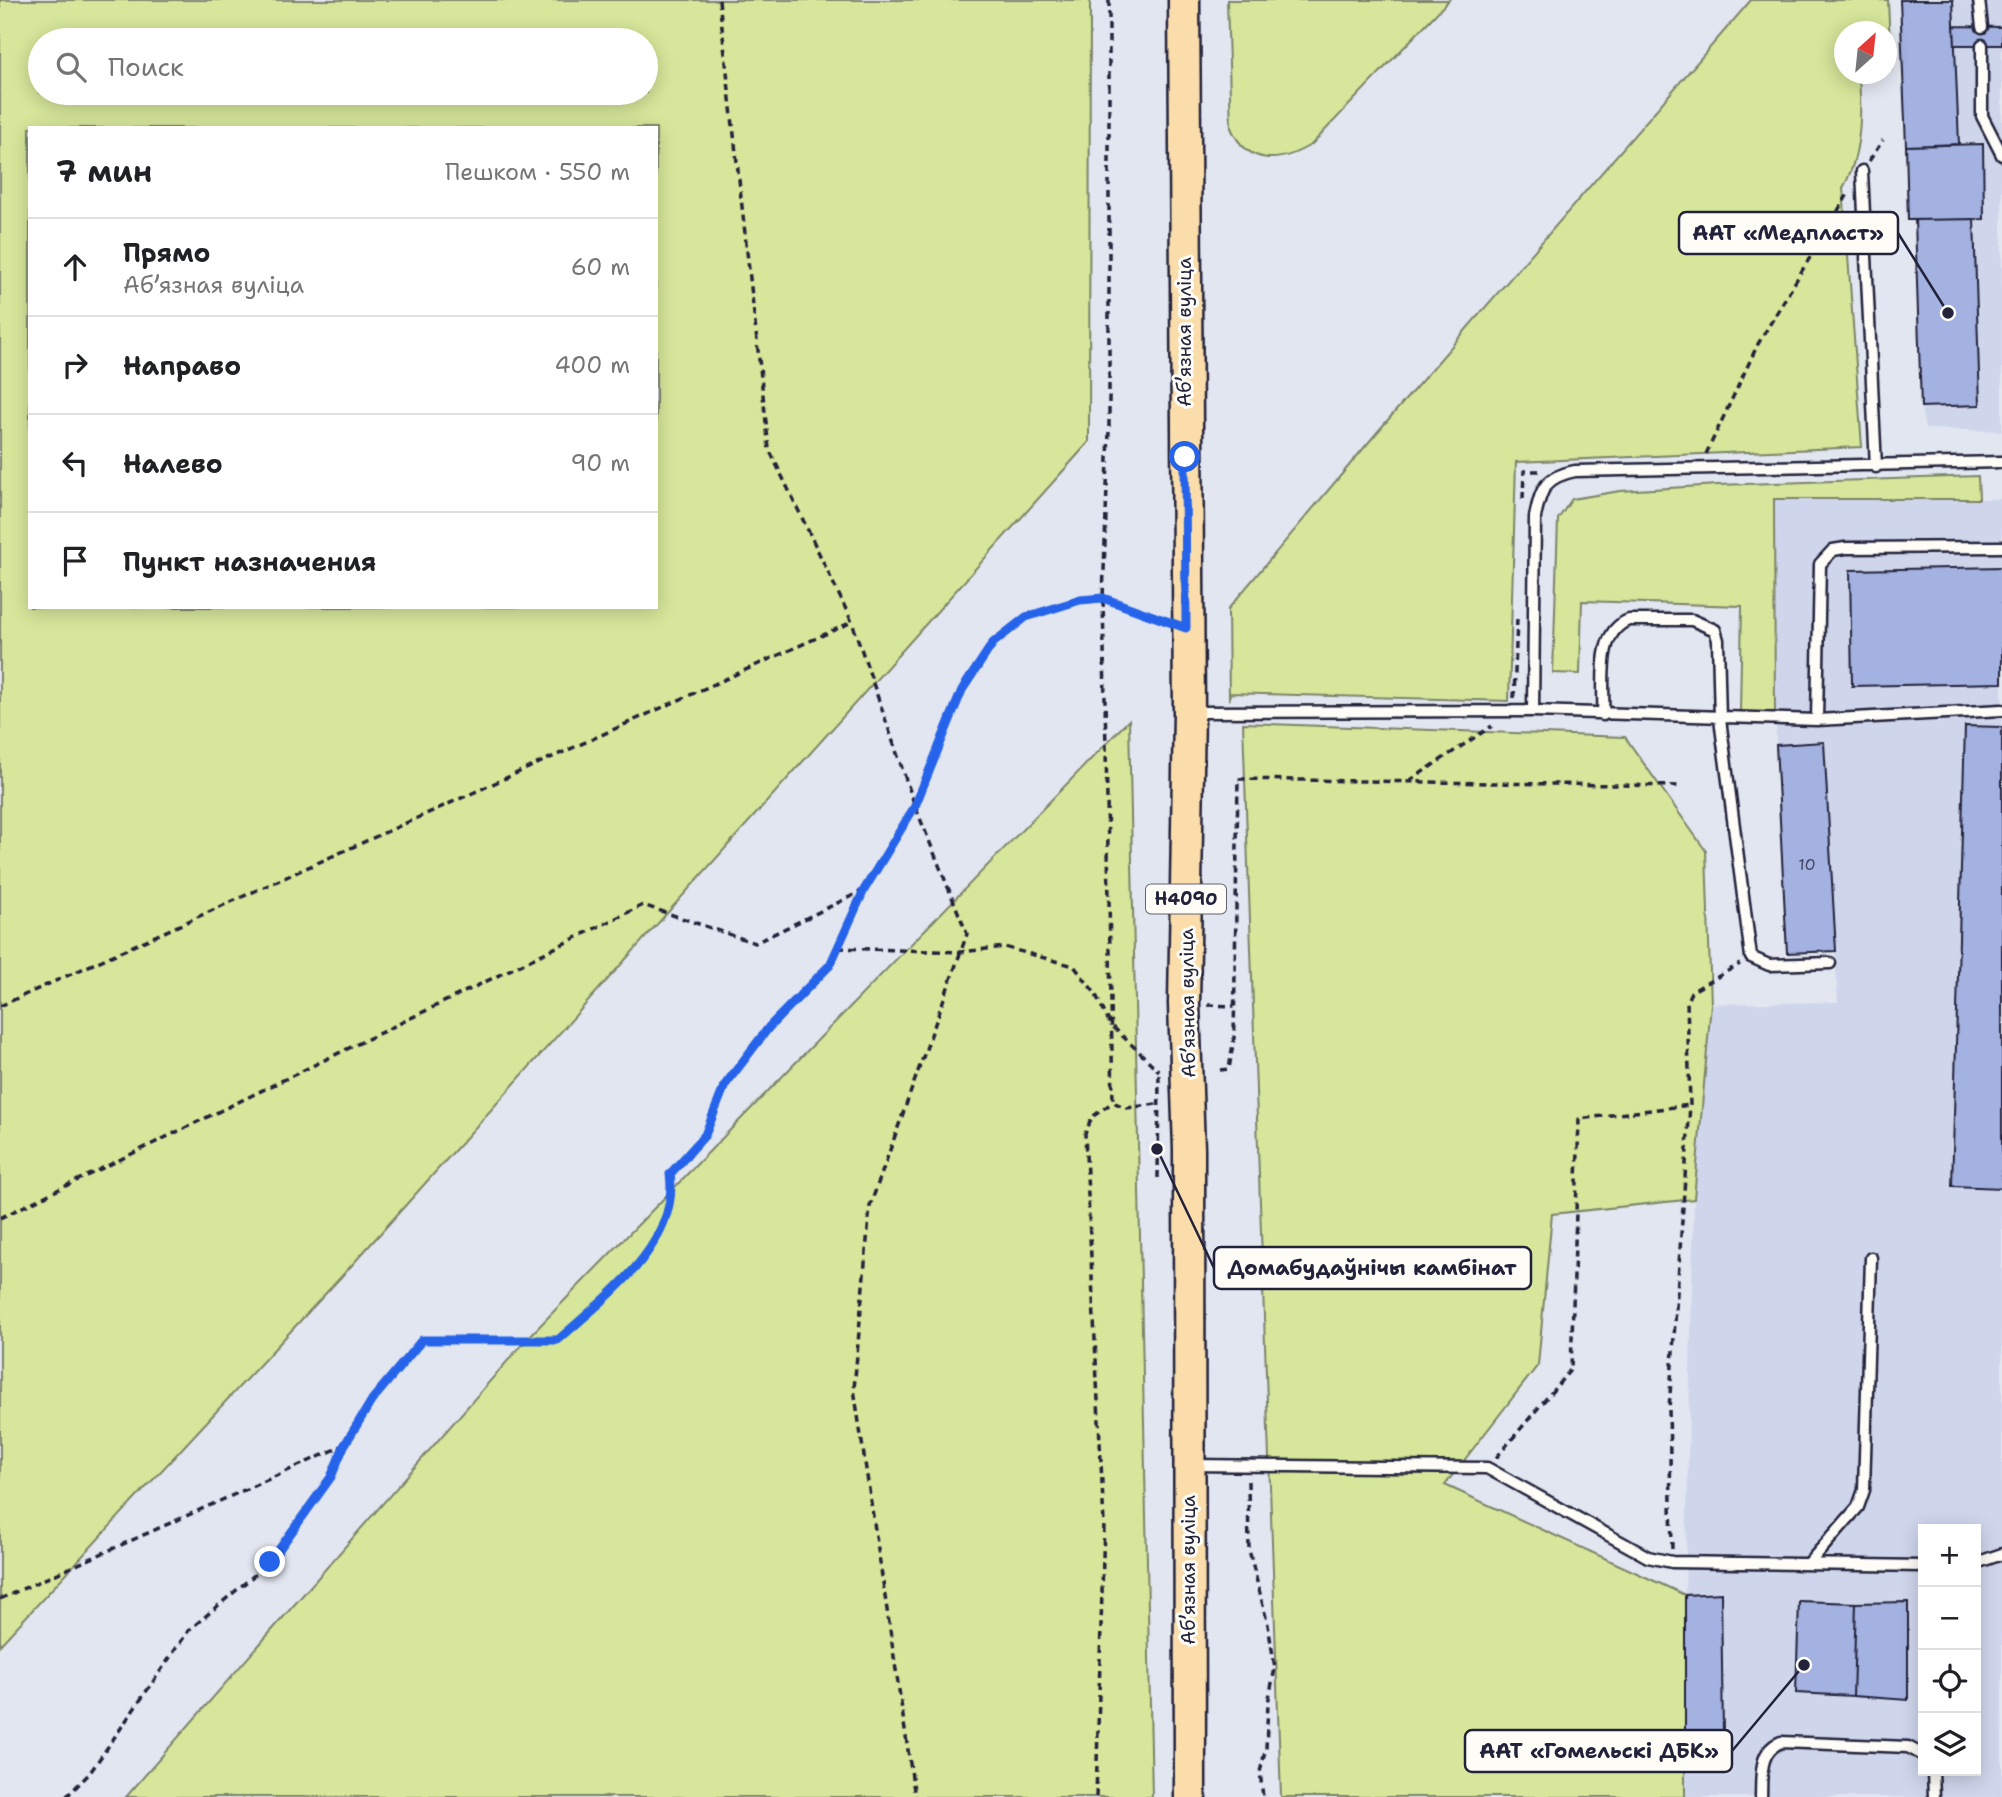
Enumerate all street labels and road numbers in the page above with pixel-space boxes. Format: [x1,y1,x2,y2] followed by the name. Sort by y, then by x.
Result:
[1172,257,1197,407] street label: Абʼязная вуліца
[1146,884,1226,914] road number: Н4090
[1174,928,1201,1078] street label: Абʼязная вуліца
[1176,1495,1201,1645] street label: Абʼязная вуліца

